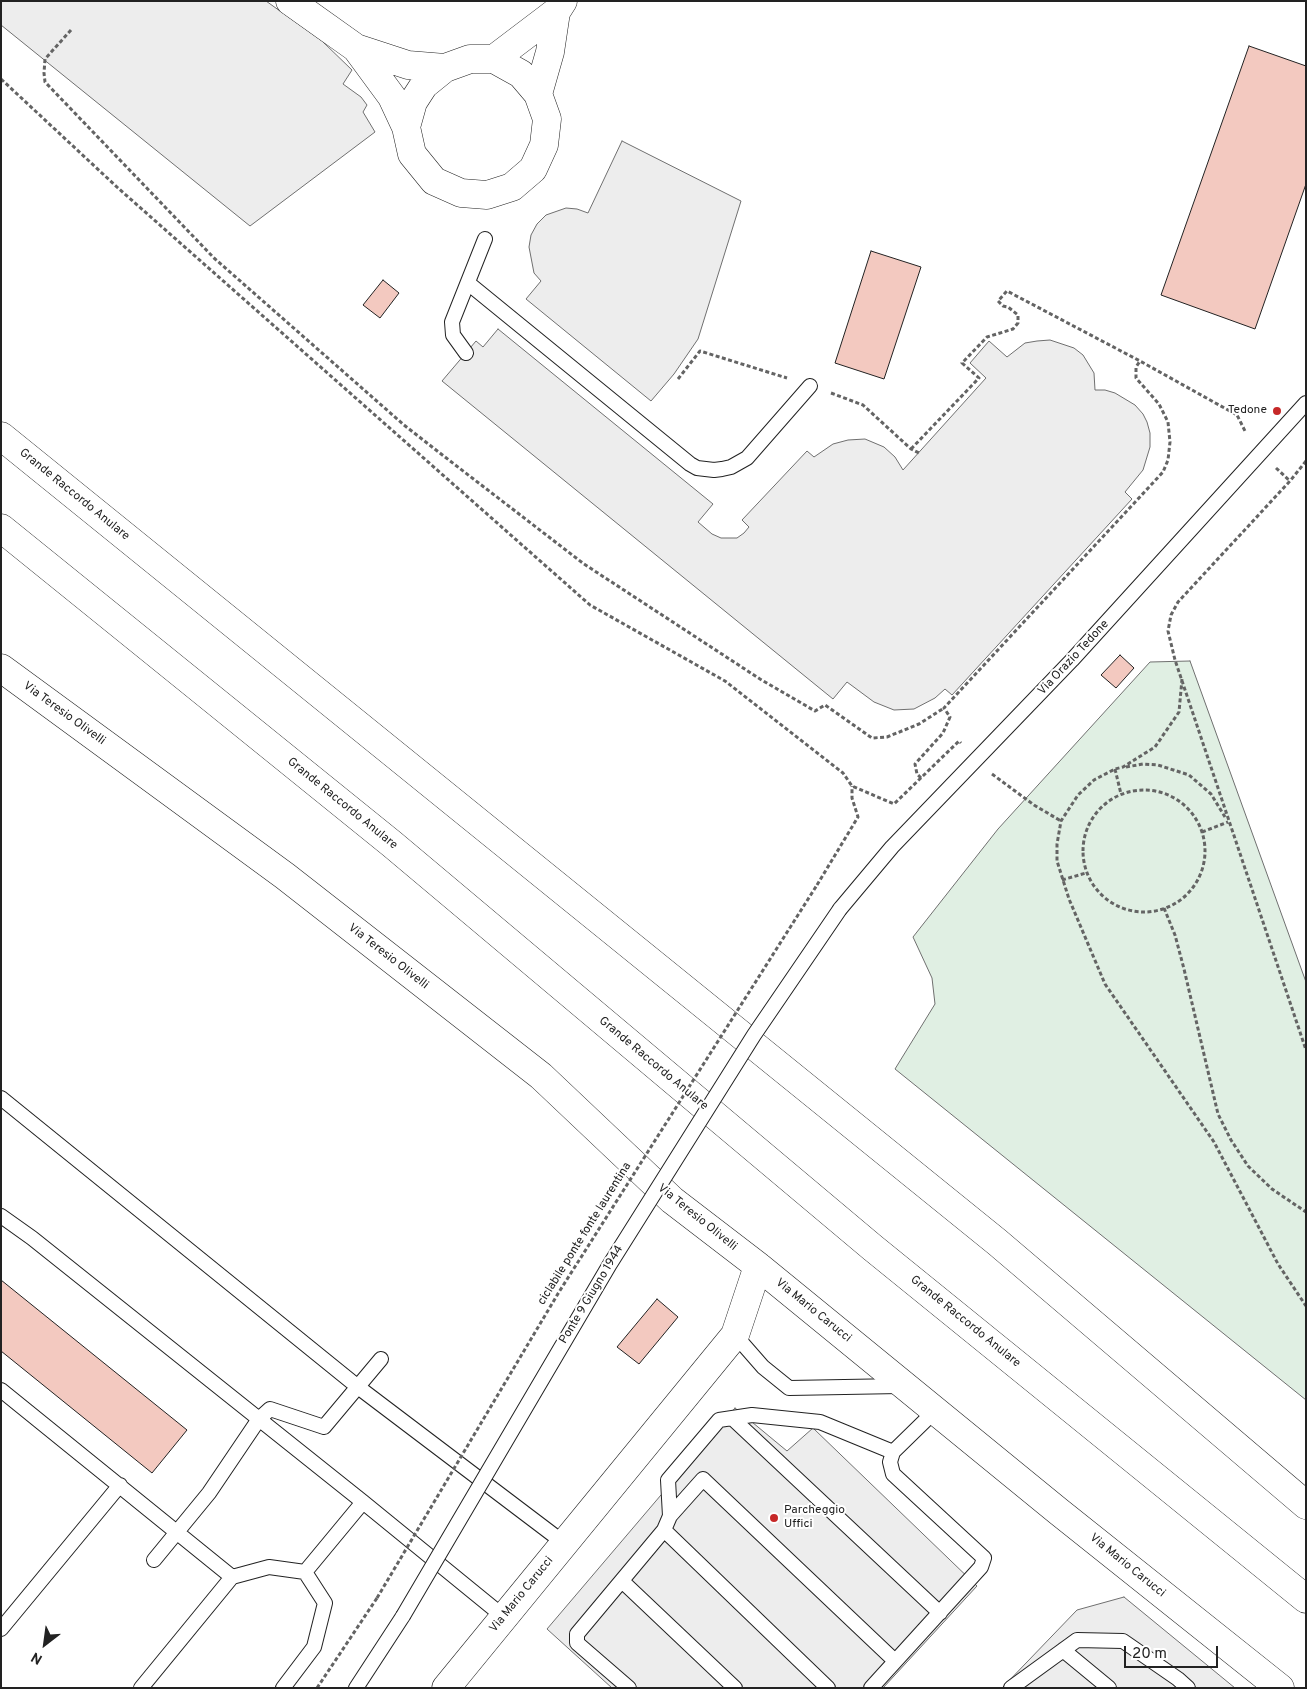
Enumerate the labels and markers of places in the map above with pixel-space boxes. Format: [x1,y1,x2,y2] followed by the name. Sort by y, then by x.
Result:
[1228,404,1267,418] place label: Tedone
[1271,405,1283,417] marker: Tedone
[784,1504,845,1532] place label: Parcheggio Uffici
[768,1512,780,1524] marker: Parcheggio Uffici

